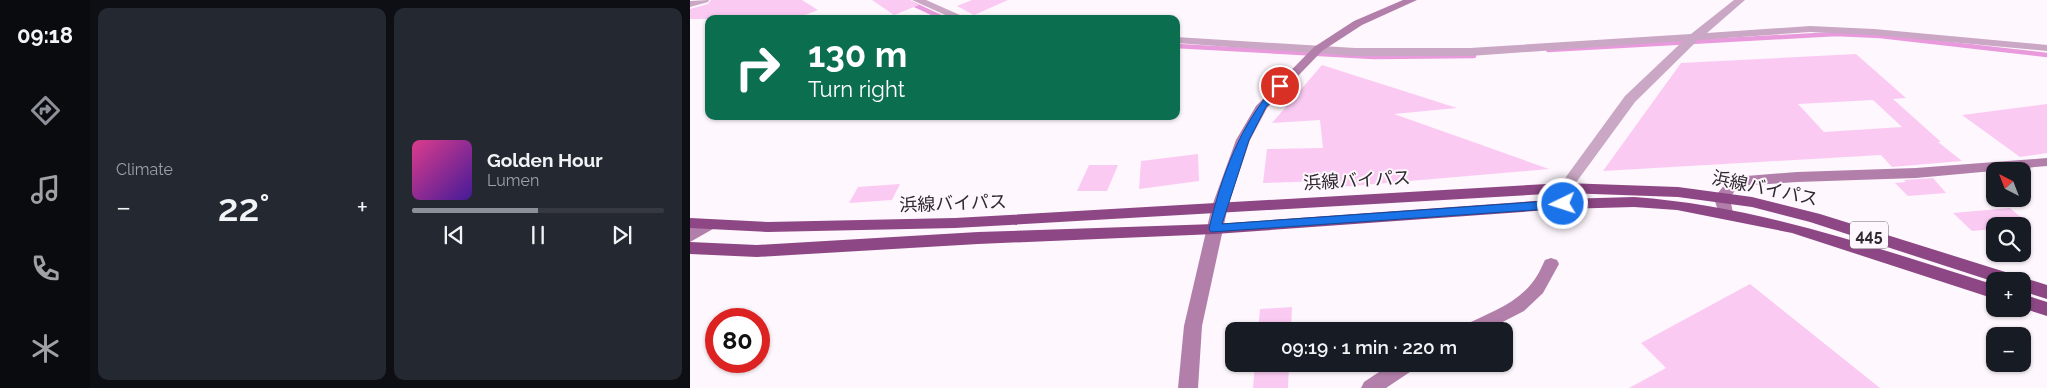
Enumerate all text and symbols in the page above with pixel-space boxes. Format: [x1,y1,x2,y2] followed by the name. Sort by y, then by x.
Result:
[17,22,73,48] text: 09:18
[808,34,907,75] text: 130 m
[725,35,790,100] icon: right
[1259,65,1301,107] pin
[1266,72,1294,100] icon: arrive
[808,76,905,102] text: Turn right
[28,93,63,128] icon: directions
[487,149,603,171] text: Golden Hour
[116,160,173,179] text: Climate
[1986,162,2031,208] north arrow
[1986,162,2031,372] map controls
[1303,167,1411,193] street label: 浜線バイパス
[1710,167,1820,209] street label: 浜線バイパス
[487,171,539,190] text: Lumen
[28,172,63,207] icon: music
[1536,177,1588,229] position arrow
[218,185,270,230] text: 22°
[116,191,131,224] text: −
[356,191,368,224] text: +
[899,191,1007,215] street label: 浜線バイパス
[1986,217,2031,262] button: search
[440,221,468,249] icon: previous
[524,221,552,249] icon: pause
[608,221,636,249] icon: next
[1850,222,1888,248] road number: 445
[28,251,63,286] icon: phone
[1986,272,2031,317] button: +
[705,308,770,373] speed limit sign: 80
[1986,327,2031,372] button: −
[28,331,63,366] icon: climate
[1281,336,1457,358] text: 09:19 · 1 min · 220 m

